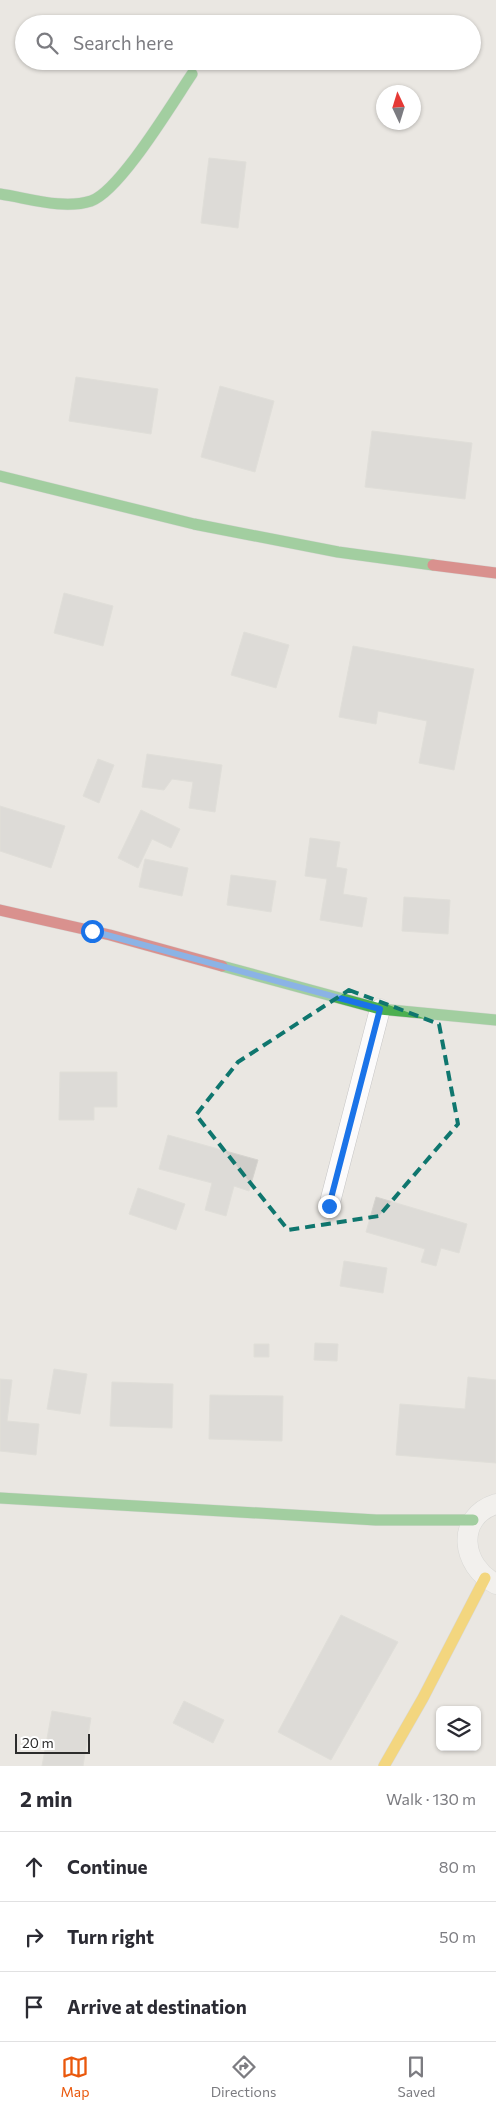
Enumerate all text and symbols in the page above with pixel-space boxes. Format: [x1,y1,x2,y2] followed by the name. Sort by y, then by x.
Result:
[15,15,481,70] search box
[33,29,61,57] icon: search
[73,31,173,54] text: Search here
[376,85,421,130] north arrow
[81,920,104,943] route start
[318,1195,341,1218] route end
[436,1706,481,1751] map controls
[436,1706,481,1751] button: layers
[15,1731,90,1754] scale bar
[22,1734,54,1751] text: 20 m
[20,1786,72,1811] text: 2 min
[386,1789,476,1808] text: Walk · 130 m
[20,1853,48,1881] icon: ahead
[67,1855,147,1878] text: Continue
[439,1857,476,1876] text: 80 m
[20,1923,48,1951] icon: right
[67,1925,154,1948] text: Turn right
[439,1927,476,1946] text: 50 m
[20,1993,48,2021] icon: arrive
[67,1995,247,2018] text: Arrive at destination
[61,2053,89,2100] tab: Map
[211,2053,276,2100] tab: Directions
[398,2053,435,2100] tab: Saved

